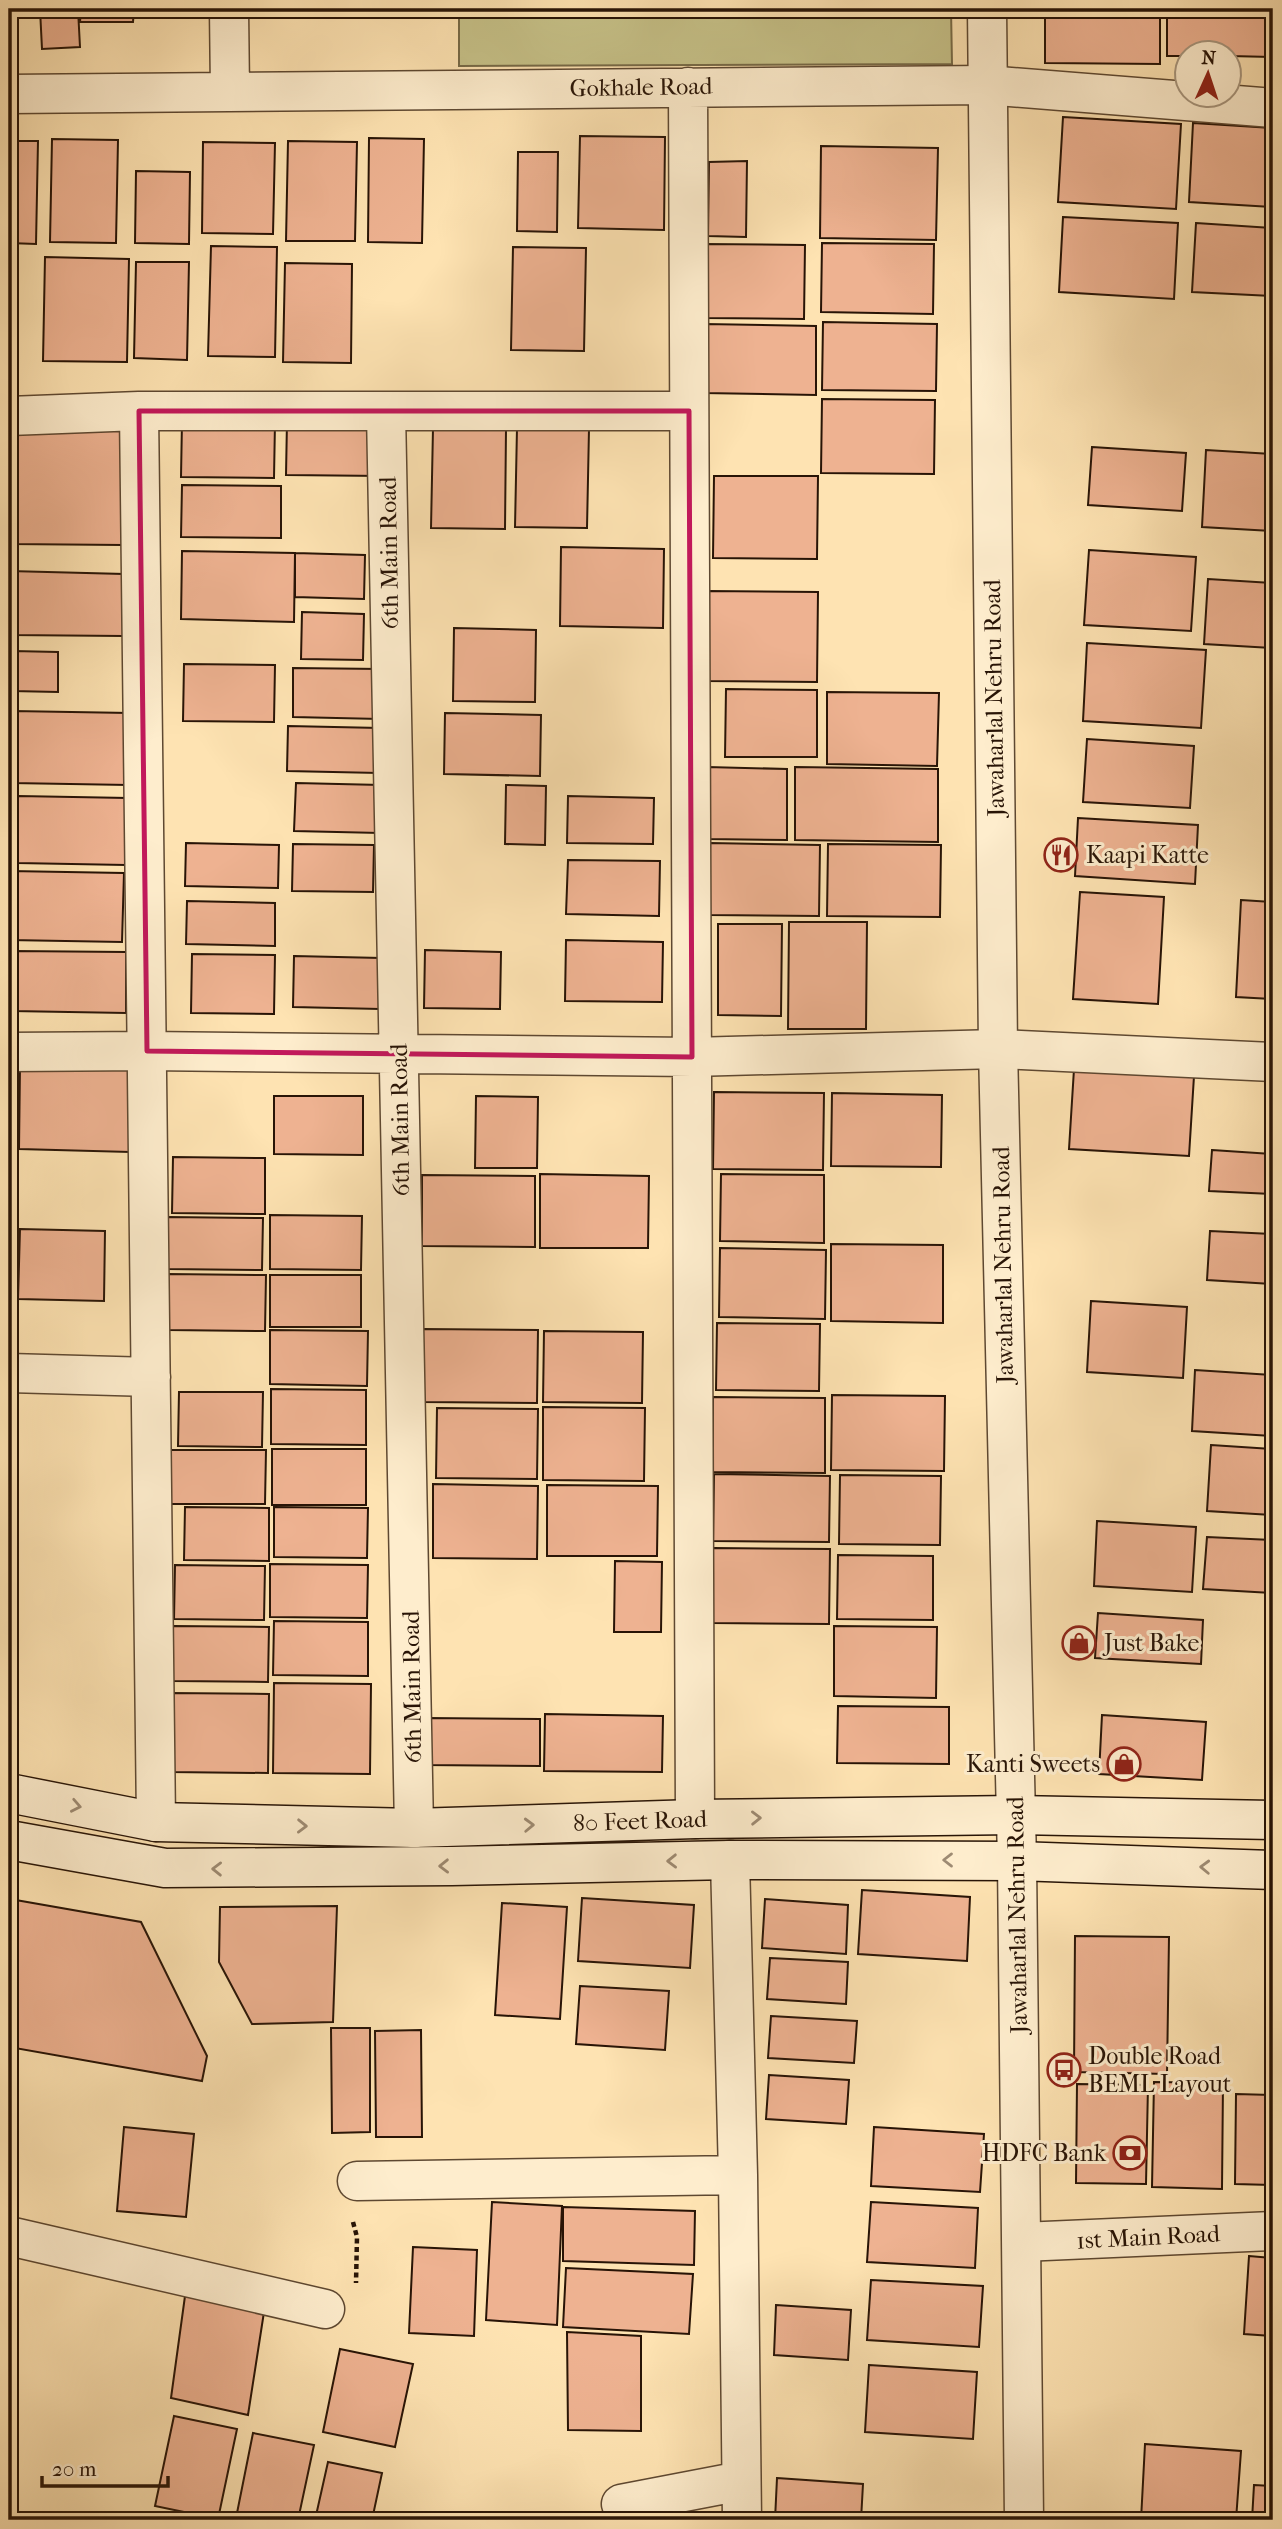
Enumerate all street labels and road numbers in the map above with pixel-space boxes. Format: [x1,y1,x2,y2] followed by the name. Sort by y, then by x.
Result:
[569,72,714,102] street label: Gokhale Road
[374,475,404,630] street label: 6th Main Road
[978,578,1010,819] street label: Jawaharlal Nehru Road
[385,1042,415,1197] street label: 6th Main Road
[987,1145,1019,1386] street label: Jawaharlal Nehru Road
[397,1609,427,1764] street label: 6th Main Road
[1001,1795,1033,2036] street label: Jawaharlal Nehru Road
[572,1805,708,1837] street label: 80 Feet Road
[1075,2219,1221,2255] street label: 1st Main Road

